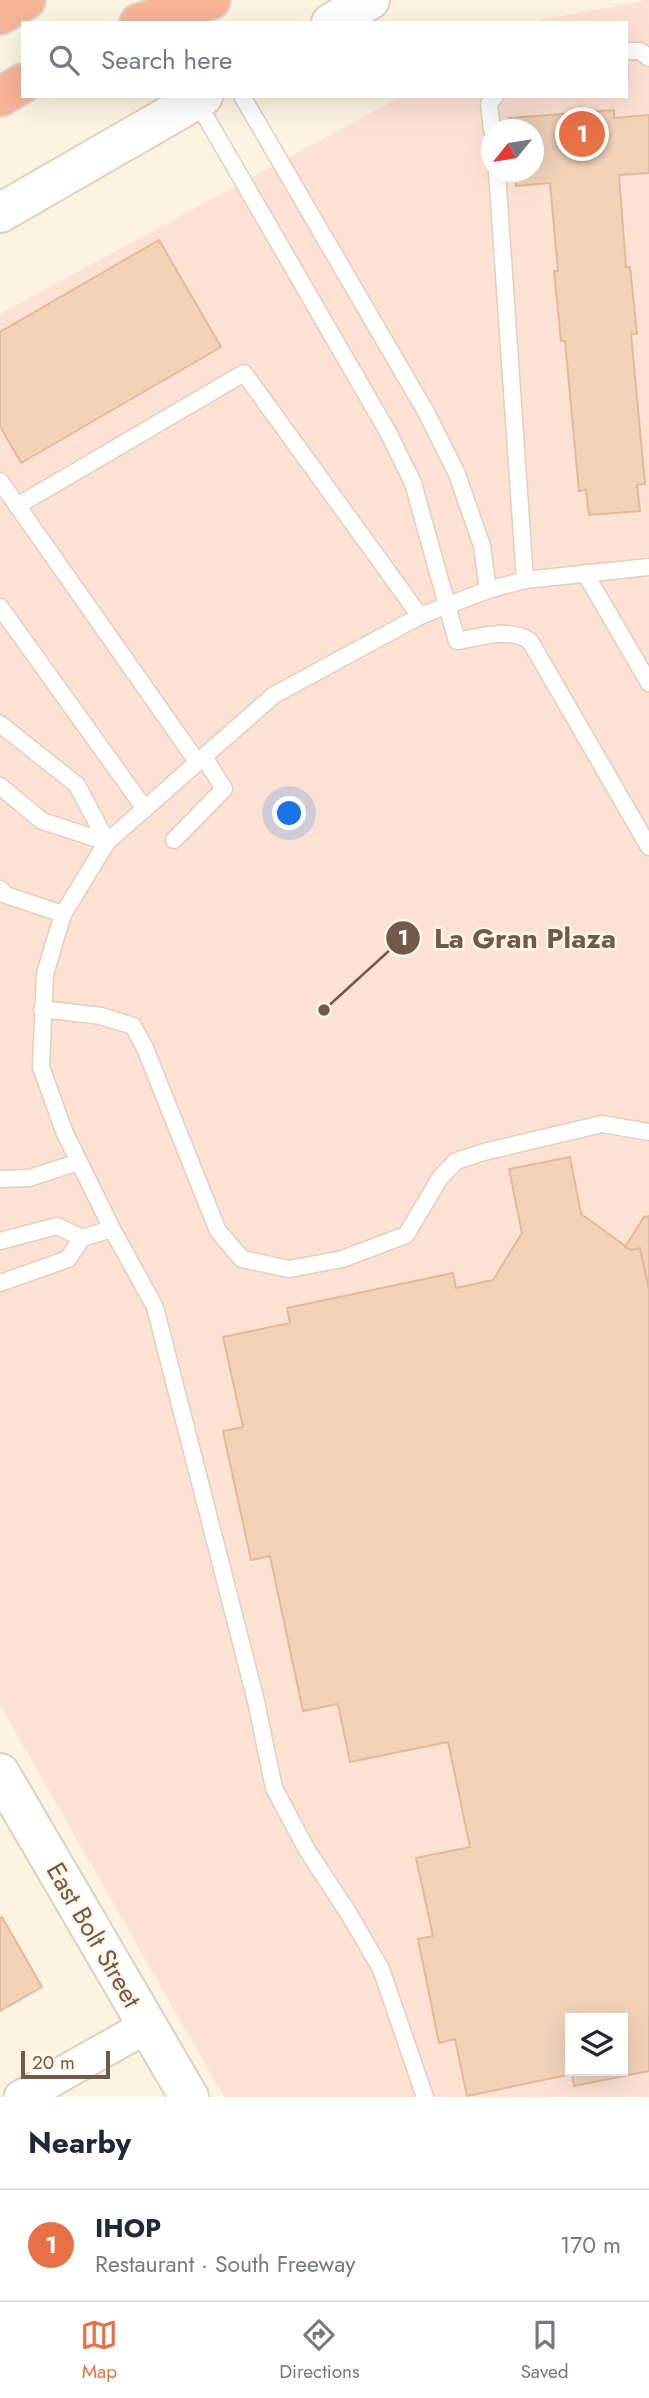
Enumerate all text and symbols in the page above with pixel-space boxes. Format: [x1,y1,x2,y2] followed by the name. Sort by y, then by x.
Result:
[21,21,628,98] search box
[45,41,83,79] icon: search
[101,41,233,79] text: Search here
[559,108,605,160] pin: 1
[481,119,544,182] north arrow
[272,796,306,830] your location
[385,914,630,963] callout: La Gran Plaza
[434,918,616,959] text: La Gran Plaza
[398,923,408,953] text: 1
[37,1855,151,2015] street label: East Bolt Street
[565,2013,628,2076] map controls
[565,2013,628,2076] button: layers
[21,2048,110,2080] scale bar
[32,2049,75,2076] text: 20 m
[28,2121,131,2164] text: Nearby
[95,2209,161,2247] text: IHOP
[45,2228,57,2262] text: 1
[560,2228,621,2262] text: 170 m
[95,2247,355,2281] text: Restaurant · South Freeway
[80,2316,118,2385] tab: Map
[279,2316,360,2385] tab: Directions
[520,2316,569,2385] tab: Saved

